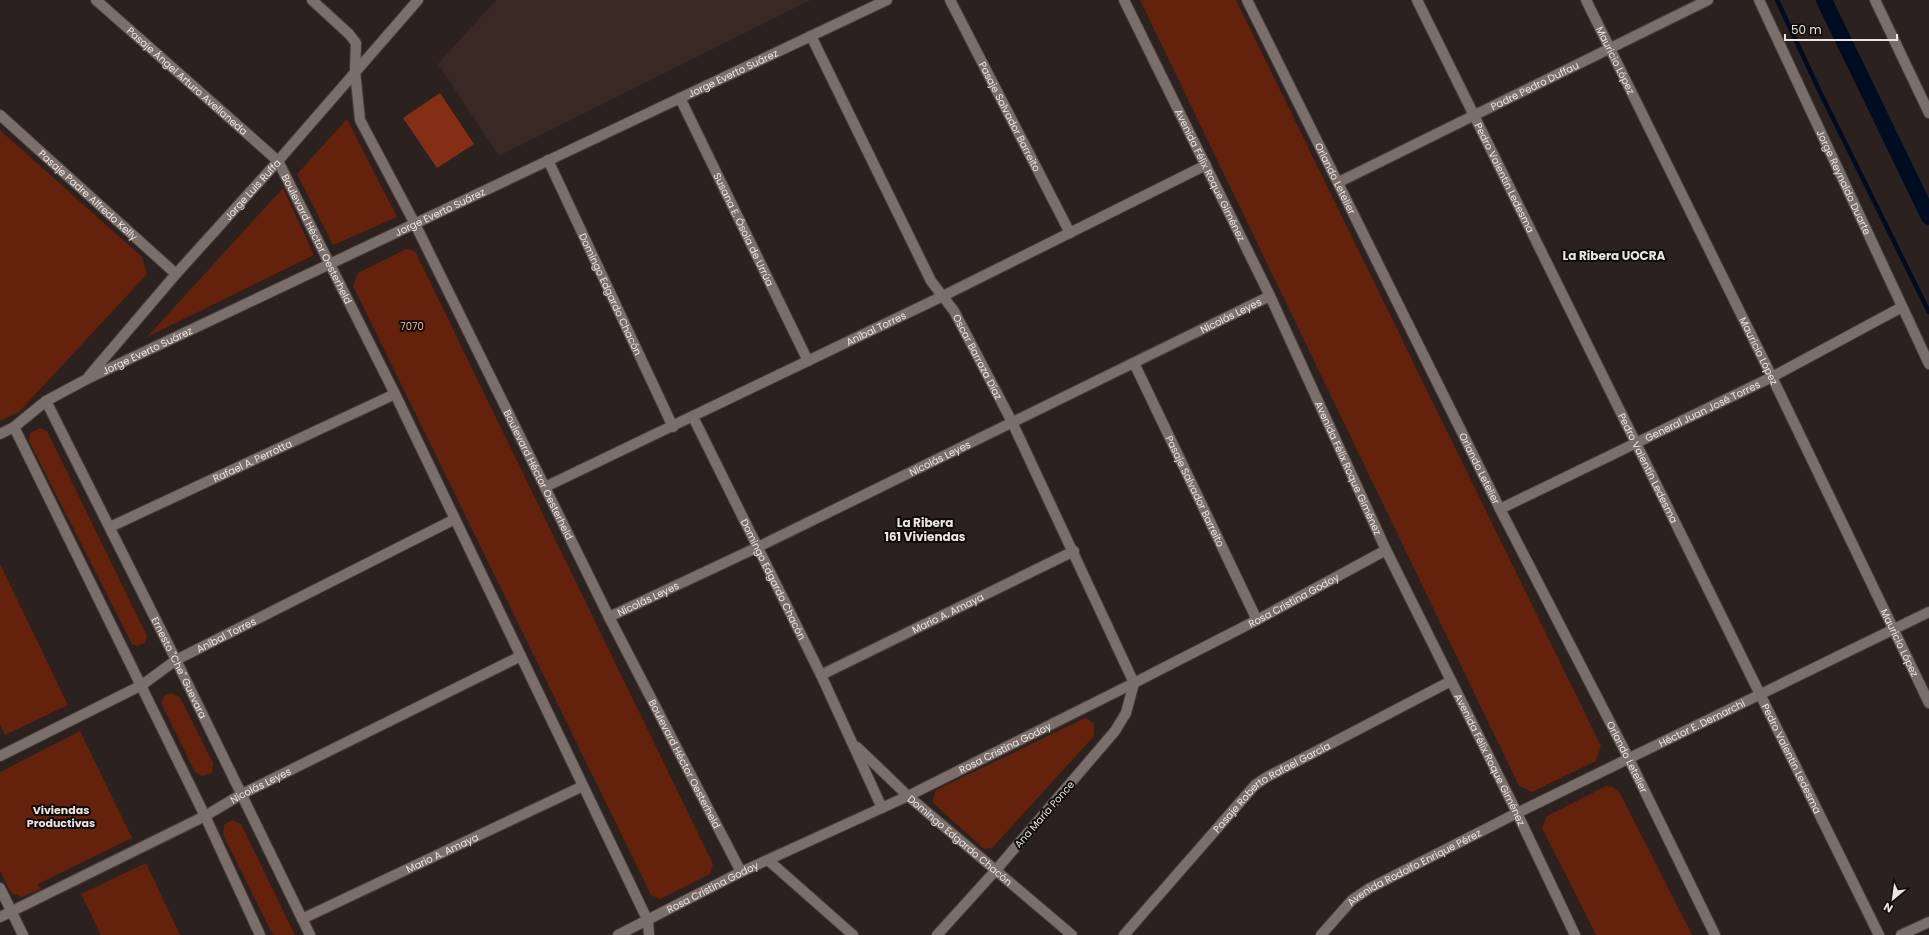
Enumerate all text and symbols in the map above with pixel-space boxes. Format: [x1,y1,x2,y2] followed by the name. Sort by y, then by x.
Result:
[1785,16,1897,42] scale bar
[1791,21,1822,38] text: 50 m
[123,24,251,139] street label: Pasaje Ángel Arturo Avellaneda
[1592,24,1638,97] street label: Mauricio López
[685,46,781,101] street label: Jorge Everto Suárez
[1488,58,1581,114] street label: Padre Pedro Duffau
[975,59,1044,174] street label: Pasaje Salvador Barreito
[1171,106,1249,244] street label: Avenida Félix Roque Giménez
[1471,120,1538,235] street label: Pedro Valentín Ledesma
[1813,127,1875,237] street label: Jorge Reynaldo Duarte
[1311,140,1359,217] street label: Orlando Letelier
[35,146,141,244] street label: Pasaje Padre Alfredo Kelly
[221,156,284,224] street label: Jorge Luis Ruffa
[709,170,777,289] street label: Susana E. Ósola de Urrúa
[278,171,356,307] street label: Boulevard Héctor Oesterheld
[393,184,488,240] street label: Jorge Everto Suárez
[575,231,645,358] street label: Domingo Edgardo Chacón
[1563,247,1666,264] district label: La Ribera UOCRA
[1198,294,1264,337] street label: Nicolás Leyes
[844,308,909,349] street label: Aníbal Torres
[949,311,1006,402] street label: Oscar Barraza Díaz
[1735,314,1782,388] street label: Mauricio López
[400,319,424,334] park label: 7070
[100,323,195,379] street label: Jorge Everto Suárez
[1643,377,1763,446] street label: General Juan José Torres
[1311,399,1385,538] street label: Avenida Félix Roque Giménez
[500,407,577,542] street label: Boulevard Héctor Oesterheld
[1614,411,1681,526] street label: Pedro Valentín Ledesma
[1455,430,1504,507] street label: Orlando Letelier
[1162,433,1228,550] street label: Pasaje Salvador Barreito
[210,436,294,486] street label: Rafael A. Perrotta
[907,437,973,480] street label: Nicolás Leyes
[884,514,966,545] district label: La Ribera 161 Viviendas
[737,516,809,642] street label: Domingo Edgardo Chacón
[1246,570,1342,631] street label: Rosa Cristina Godoy
[615,578,682,620] street label: Nicolás Leyes
[909,589,986,637] street label: Mario A. Amaya
[1877,606,1922,680] street label: Mauricio López
[148,614,210,721] street label: Ernesto "Che" Guevara
[194,614,259,657] street label: Aníbal Torres
[1451,691,1529,828] street label: Avenida Félix Roque Giménez
[1656,696,1748,751] street label: Héctor E. Demarchi
[645,697,724,831] street label: Boulevard Héctor Oesterheld
[1758,701,1825,816] street label: Pedro Valentín Ledesma
[956,718,1054,777] street label: Rosa Cristina Godoy
[1603,719,1651,795] street label: Orlando Letelier
[1210,738,1333,836] street label: Pasaje Roberto Rafael García
[227,764,294,807] street label: Nicolás Leyes
[1011,778,1078,851] street label: Ana María Ponce
[904,792,1015,889] street label: Domingo Edgardo Chacón
[27,802,95,831] district label: Viviendas Productivas
[1343,825,1484,909] street label: Avenida Rodolfo Enrique Pérez
[404,830,481,877] street label: Mario A. Amaya
[664,858,761,917] street label: Rosa Cristina Godoy
[1873,879,1913,919] north arrow
[1881,899,1896,917] text: N

